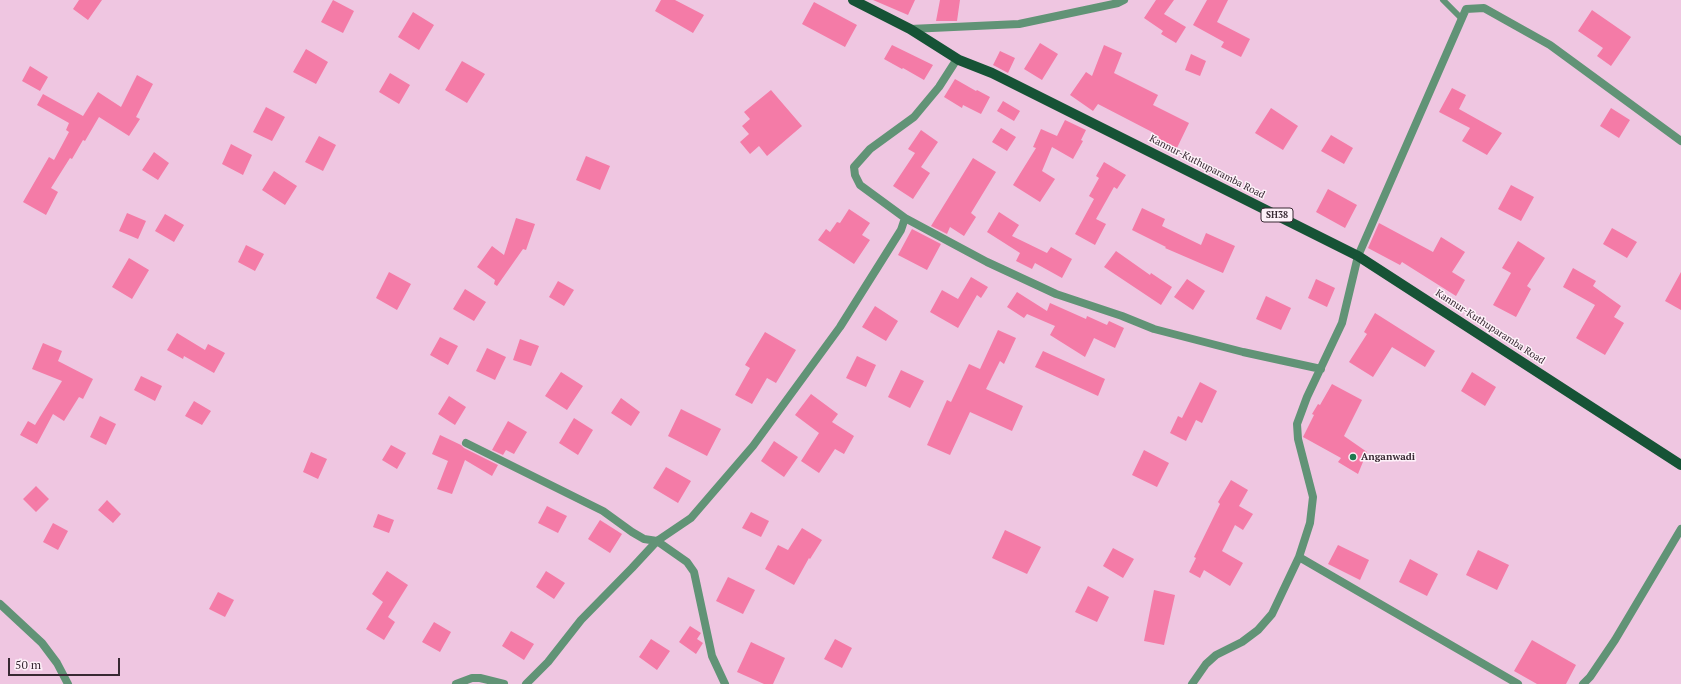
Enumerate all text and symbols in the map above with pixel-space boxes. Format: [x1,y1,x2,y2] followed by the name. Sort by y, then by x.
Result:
[1147,133,1267,201] street label: Kannur-Kuthuparamba Road
[1261,208,1293,222] road number: SH38
[1433,287,1547,367] street label: Kannur-Kuthuparamba Road
[1361,451,1415,463] place label: Anganwadi
[1348,452,1358,462] marker: Anganwadi
[10,650,122,676] scale bar
[15,657,41,672] text: 50 m

